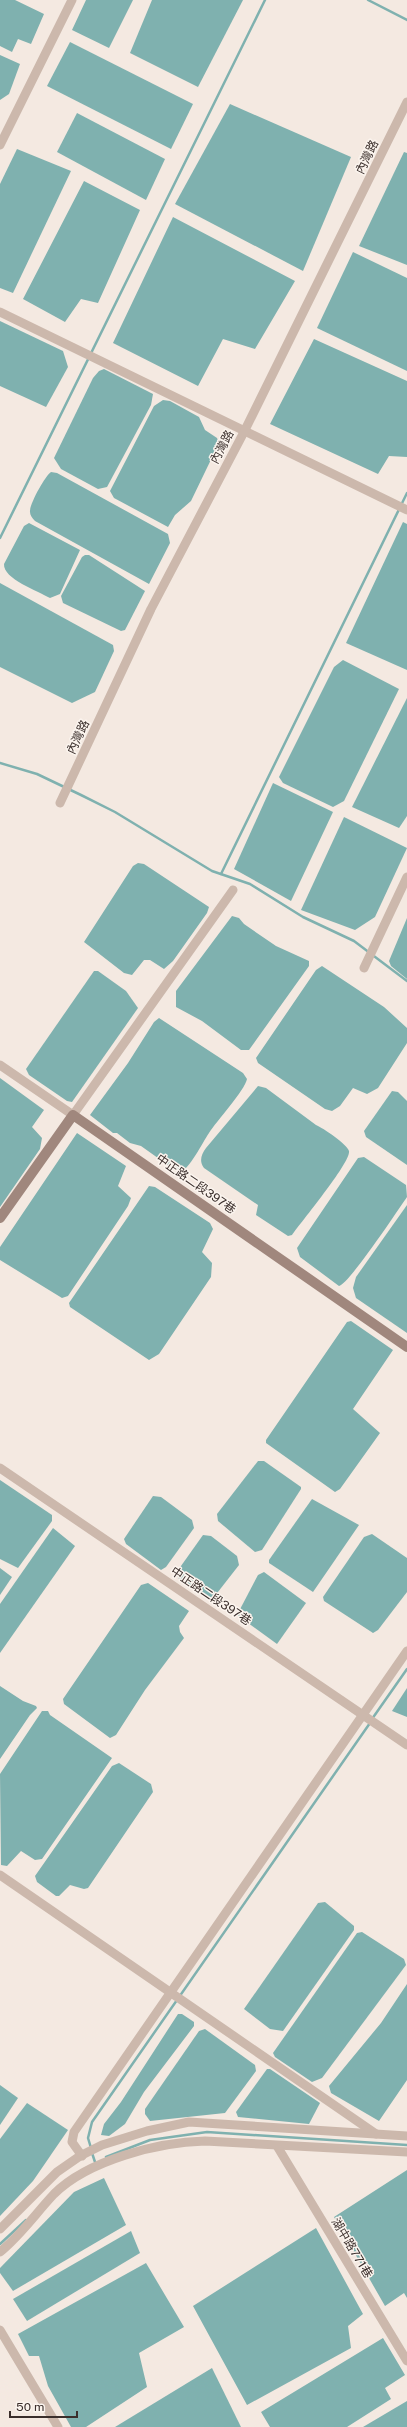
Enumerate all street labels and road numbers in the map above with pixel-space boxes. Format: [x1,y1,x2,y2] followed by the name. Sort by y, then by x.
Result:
[353,138,381,176] street label: 內灣路
[207,428,237,466] street label: 內灣路
[64,718,92,756] street label: 內灣路
[153,1151,239,1217] street label: 中正路二段397巷
[168,1564,254,1628] street label: 中正路二段397巷
[329,2215,375,2281] street label: 湖中路771巷

